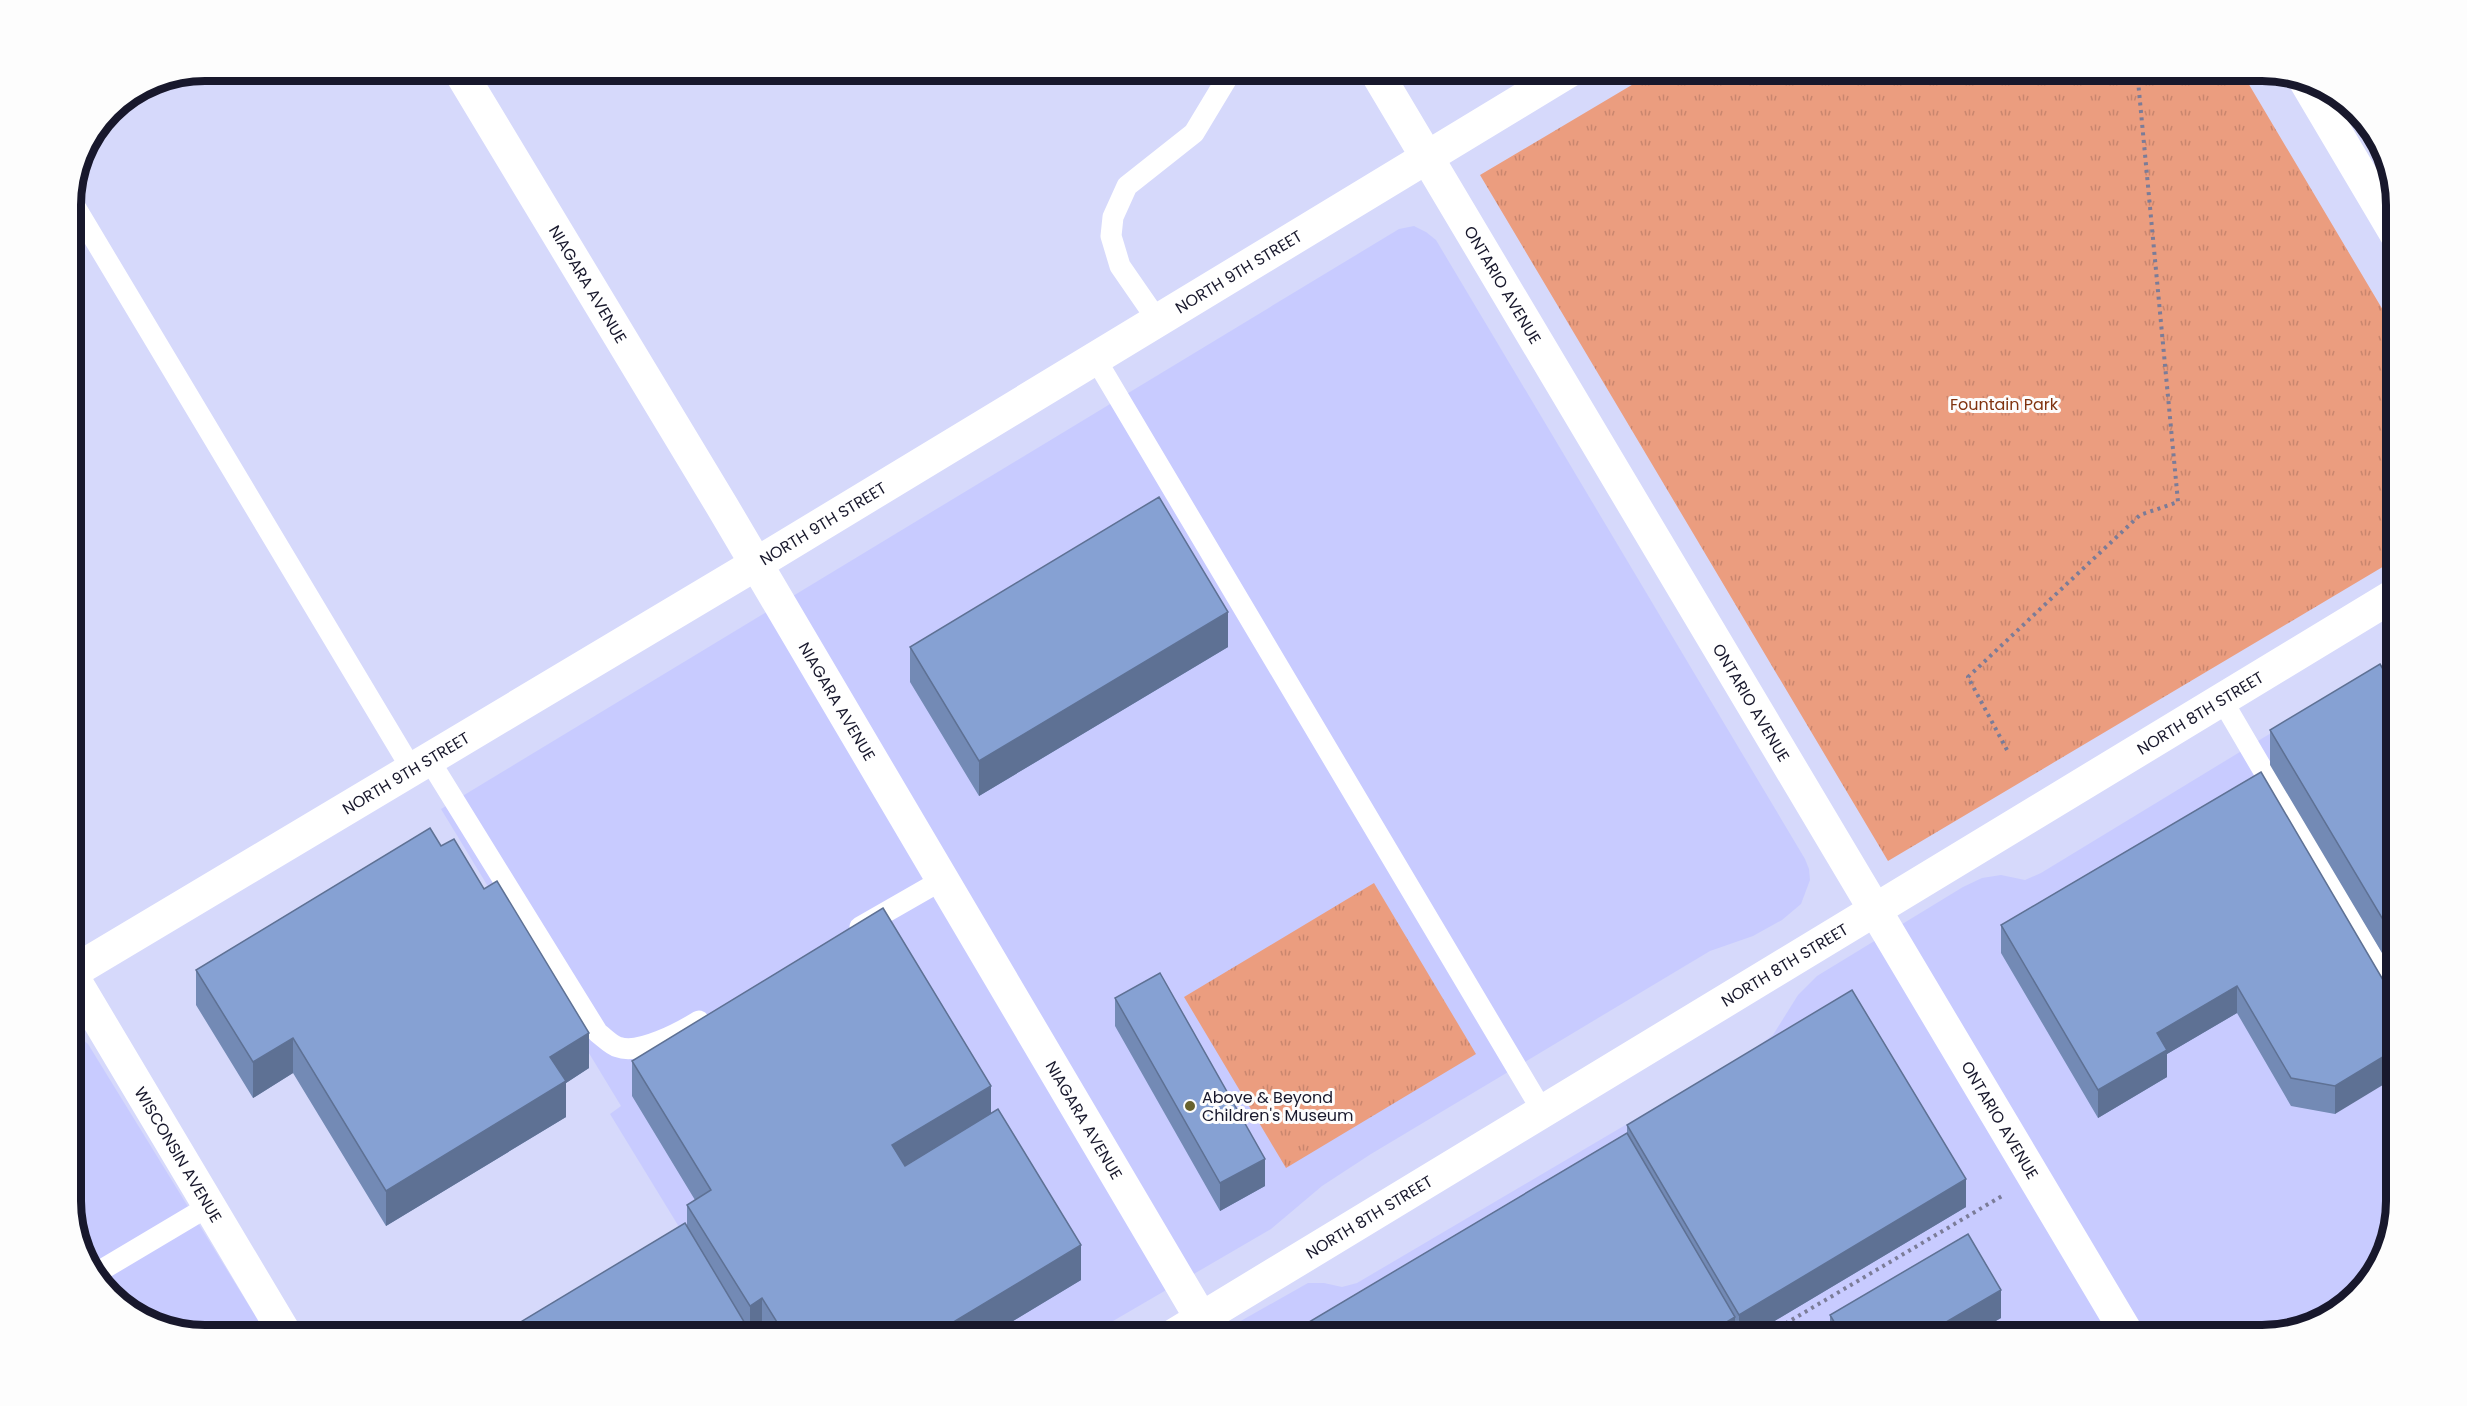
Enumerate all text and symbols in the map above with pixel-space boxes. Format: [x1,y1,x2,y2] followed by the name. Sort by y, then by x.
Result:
[544,221,633,347] street label: NIAGARA AVENUE
[1459,221,1547,348] street label: ONTARIO AVENUE
[1171,224,1307,319] street label: NORTH 9TH STREET
[1950,393,2059,416] park label: Fountain Park
[755,476,891,571] street label: NORTH 9TH STREET
[793,638,881,765] street label: NIAGARA AVENUE
[1707,639,1796,766] street label: ONTARIO AVENUE
[2132,665,2268,760] street label: NORTH 8TH STREET
[338,726,474,820] street label: NORTH 9TH STREET
[1717,917,1853,1012] street label: NORTH 8TH STREET
[1040,1056,1128,1184] street label: NIAGARA AVENUE
[1956,1057,2044,1183] street label: ONTARIO AVENUE
[129,1082,228,1227] street label: WISCONSIN AVENUE
[1202,1086,1354,1127] place label: Above & Beyond Children's Museum
[1183,1099,1197,1113] marker: Above & Beyond Children's Museum
[1301,1169,1437,1264] street label: NORTH 8TH STREET

